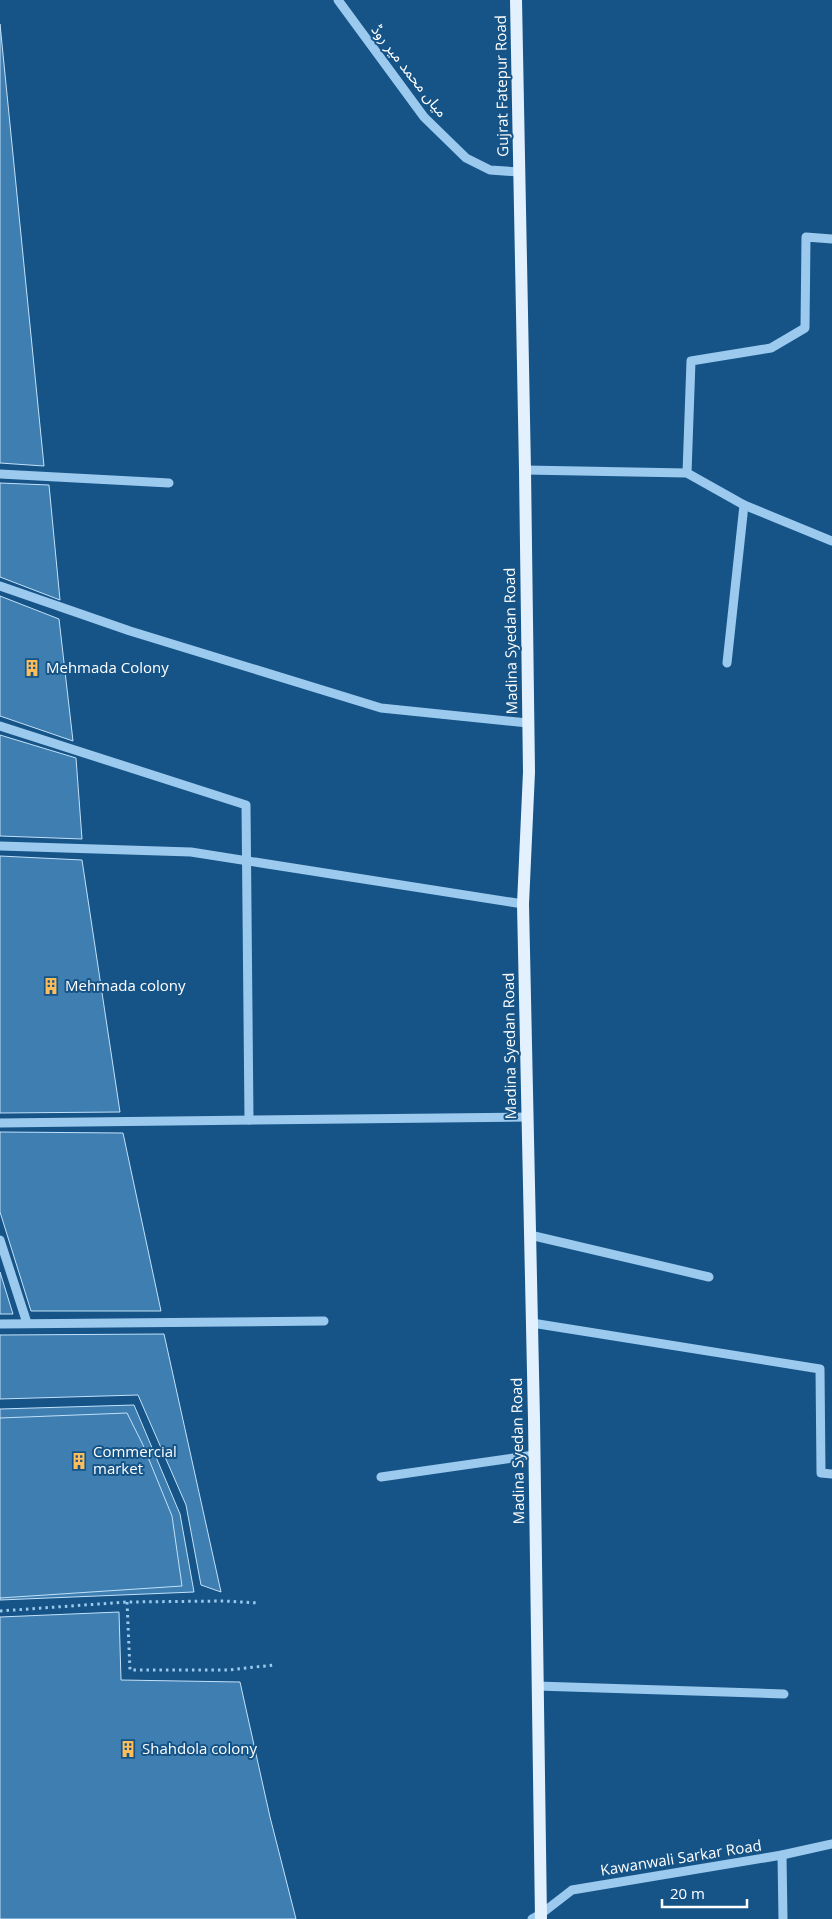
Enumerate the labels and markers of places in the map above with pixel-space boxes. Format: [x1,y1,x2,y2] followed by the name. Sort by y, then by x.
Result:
[46,657,169,677] place label: Mehmada Colony
[22,658,42,678] building icon: Mehmada Colony
[65,975,186,995] place label: Mehmada colony
[41,976,61,996] building icon: Mehmada colony
[93,1441,177,1478] place label: Commercial market
[69,1451,89,1471] building icon: Commercial market
[142,1738,257,1758] place label: Shahdola colony
[118,1739,138,1759] building icon: Shahdola colony

